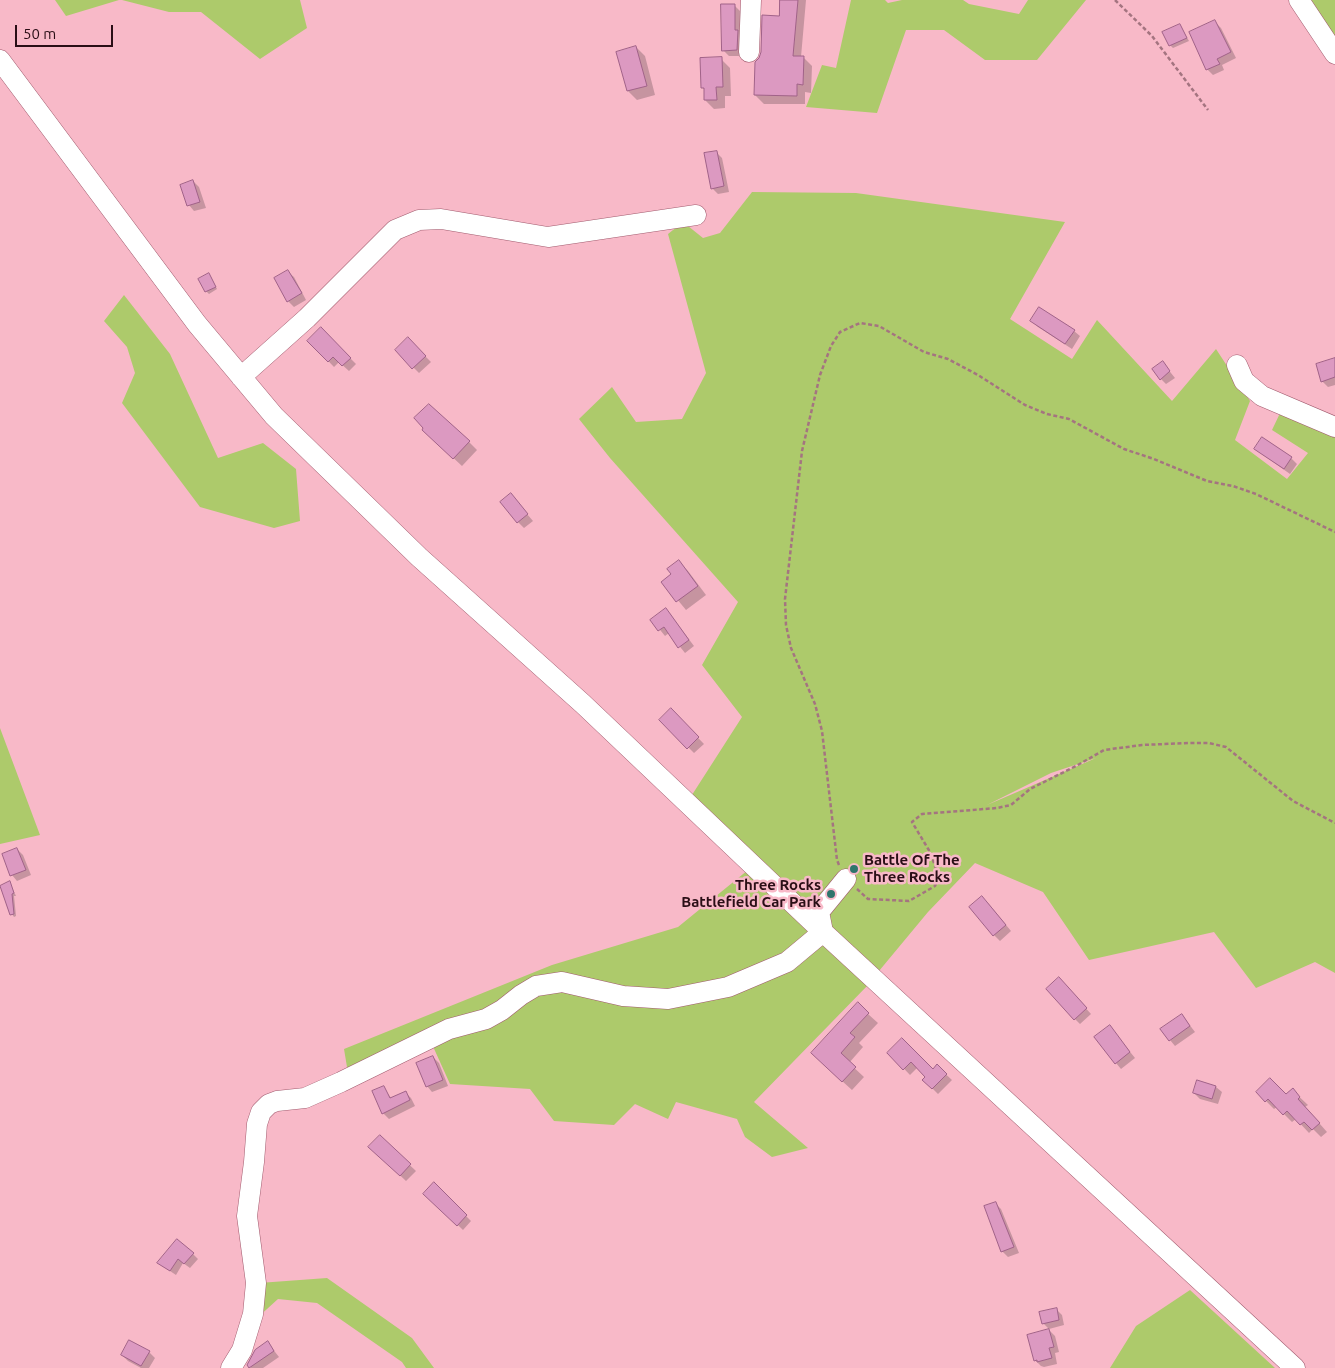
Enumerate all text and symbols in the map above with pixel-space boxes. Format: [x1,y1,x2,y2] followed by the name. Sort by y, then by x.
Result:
[18,15,115,47] scale bar
[23,25,56,42] text: 50 m
[864,851,960,886] place label: Battle Of The Three Rocks
[848,863,860,875] marker: Battle Of The Three Rocks
[681,876,821,911] place label: Three Rocks Battlefield Car Park
[825,888,837,900] marker: Three Rocks Battlefield Car Park

